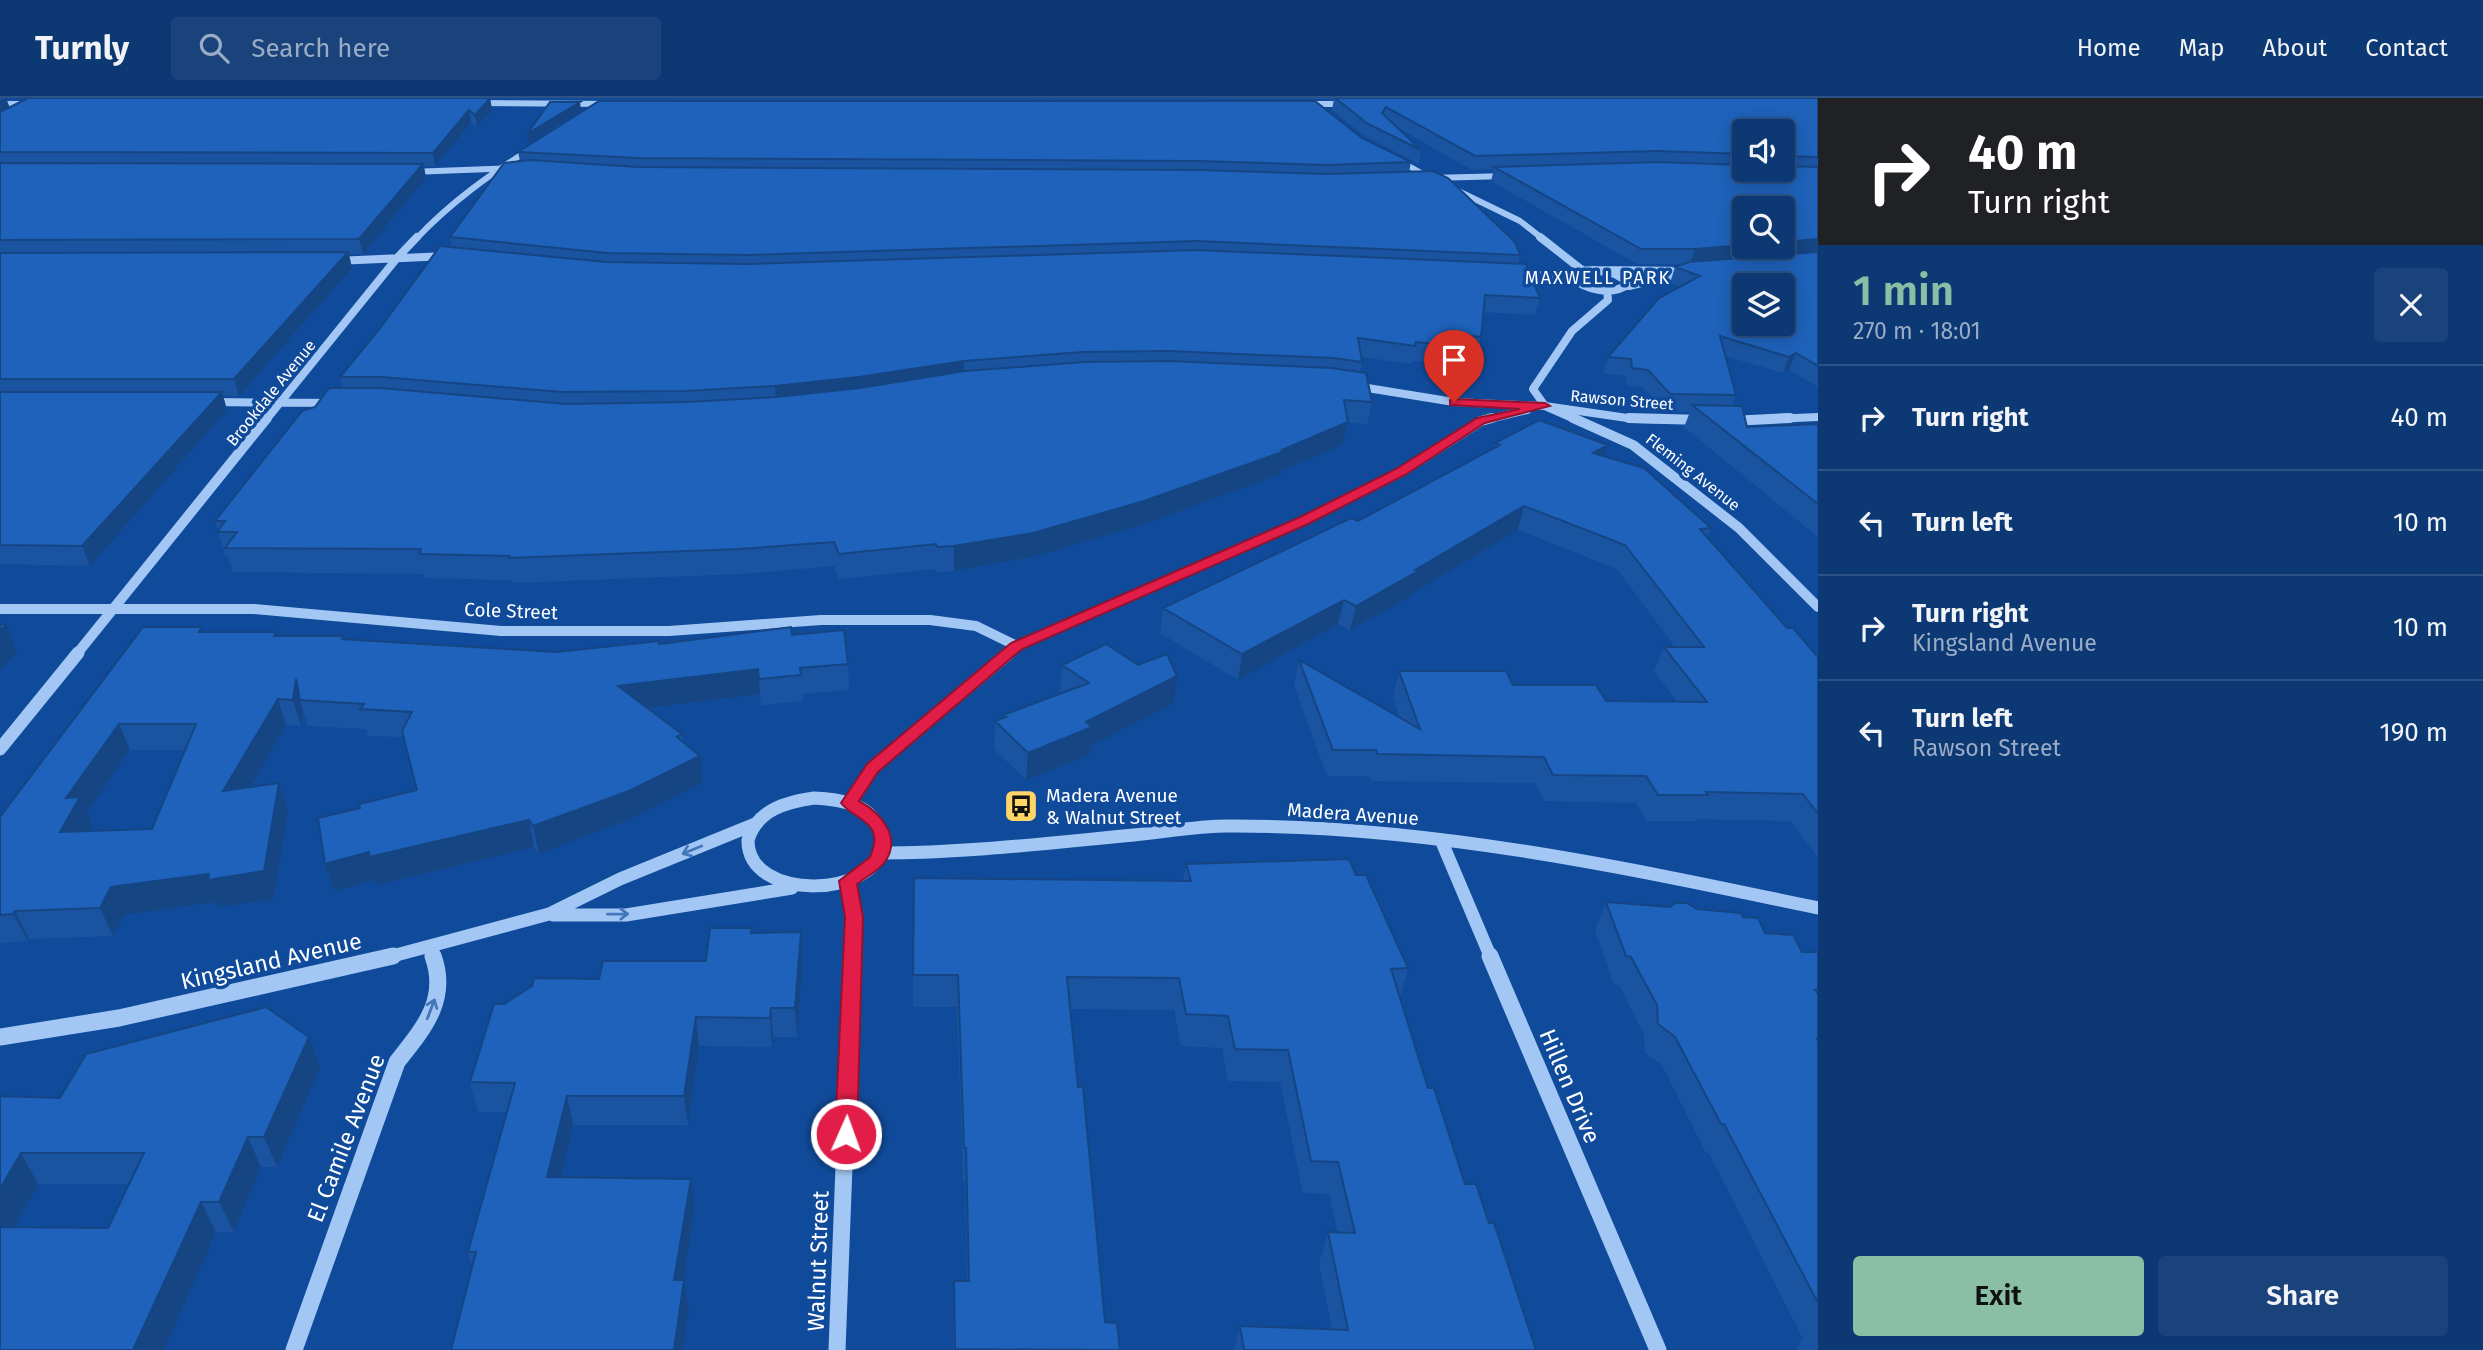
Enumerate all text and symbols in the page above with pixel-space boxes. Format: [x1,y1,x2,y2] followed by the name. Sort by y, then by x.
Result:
[171,17,661,80] search box
[35,28,129,68] text: Turnly
[195,29,233,67] icon: search
[251,33,390,64] text: Search here
[2077,34,2141,62] text: Home
[2179,34,2225,62] text: Map
[2263,34,2327,62] text: About
[2365,34,2448,62] text: Contact
[1732,119,1795,336] map controls
[1732,119,1795,182] button: sound
[1968,123,2077,182] text: 40 m
[1853,126,1944,217] icon: right
[1968,183,2110,221] text: Turn right
[1732,196,1795,259] button: search
[1853,266,1954,316] text: 1 min
[1525,267,1671,289] district label: MAXWELL PARK
[2374,268,2448,342] button: close
[1732,273,1795,336] button: layers
[1853,317,1981,345] text: 270 m · 18:01
[1424,330,1484,402] pin
[222,336,320,450] street label: Brookdale Avenue
[1435,341,1473,379] icon: arrive
[1570,386,1675,414] street label: Rawson Street
[1853,399,1891,437] icon: right
[1912,402,2029,433] text: Turn right
[2390,402,2448,433] text: 40 m
[1642,429,1744,515] street label: Fleming Avenue
[1853,504,1891,542] icon: left
[1912,507,2013,538] text: Turn left
[2393,507,2448,538] text: 10 m
[464,598,558,624] street label: Cole Street
[1912,598,2029,629] text: Turn right
[1853,609,1891,647] icon: right
[2393,612,2448,643] text: 10 m
[1912,629,2097,657] text: Kingsland Avenue
[1912,703,2013,734] text: Turn left
[1853,714,1891,752] icon: left
[2379,717,2448,748] text: 190 m
[1912,734,2061,762] text: Rawson Street
[1046,784,1181,829] place label: Madera Avenue & Walnut Street
[1002,787,1040,825] bus stop icon: Madera Avenue & Walnut Street
[1286,798,1420,830] street label: Madera Avenue
[682,844,704,857] one-way arrow
[606,908,629,921] one-way arrow
[178,927,364,995] street label: Kingsland Avenue
[426,998,439,1020] one-way arrow
[1533,1025,1607,1147] street label: Hillen Drive
[301,1050,391,1226] street label: El Camile Avenue
[809,1097,883,1171] position arrow
[802,1189,834,1332] street label: Walnut Street
[1853,1256,2144,1336] button: Exit
[2158,1256,2448,1336] button: Share

